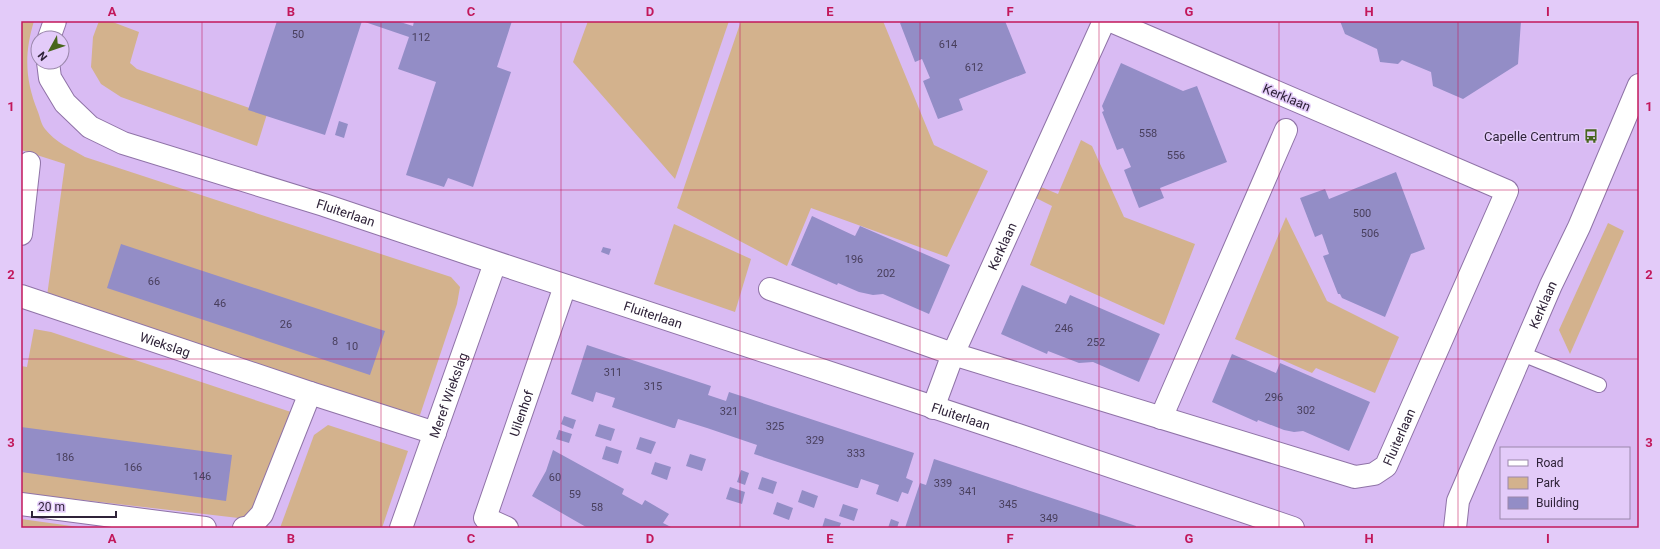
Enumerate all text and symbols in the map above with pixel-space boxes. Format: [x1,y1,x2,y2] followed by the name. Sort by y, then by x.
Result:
[108,4,117,19] text: A
[287,4,295,19] text: B
[467,4,476,19] text: C
[646,4,654,19] text: D
[826,4,834,19] text: E
[1006,4,1014,19] text: F
[1185,4,1194,19] text: G
[1364,4,1374,19] text: H
[1546,4,1550,19] text: I
[292,28,304,41] house number: 50
[30,30,70,70] north arrow
[412,31,430,44] house number: 112
[939,38,957,51] house number: 614
[35,49,50,63] text: N
[965,61,983,74] house number: 612
[1261,81,1313,114] street label: Kerklaan
[7,99,15,114] text: 1
[1645,99,1653,114] text: 1
[1139,127,1157,140] house number: 558
[1583,128,1599,144] bus stop icon: Capelle Centrum
[1484,129,1580,144] place label: Capelle Centrum
[1167,149,1185,162] house number: 556
[315,196,377,230] street label: Fluiterlaan
[1353,207,1371,220] house number: 500
[985,220,1020,272] street label: Kerklaan
[1361,227,1379,240] house number: 506
[845,253,863,266] house number: 196
[7,267,15,282] text: 2
[877,267,895,280] house number: 202
[1645,267,1653,282] text: 2
[148,275,160,288] house number: 66
[1526,278,1560,331] street label: Kerklaan
[214,297,226,310] house number: 46
[622,298,684,332] street label: Fluiterlaan
[280,318,292,331] house number: 26
[1055,322,1073,335] house number: 246
[138,329,192,360] street label: Wiekslag
[332,335,338,348] house number: 8
[1087,336,1105,349] house number: 252
[346,340,358,353] house number: 10
[427,350,471,440] street label: Meref Wiekslag
[604,366,622,379] house number: 311
[644,380,662,393] house number: 315
[507,388,537,439] street label: Uilenhof
[1265,391,1283,404] house number: 296
[930,400,992,433] street label: Fluiterlaan
[1297,404,1315,417] house number: 302
[720,405,738,418] house number: 321
[1380,406,1418,468] street label: Fluiterlaan
[766,420,784,433] house number: 325
[806,434,824,447] house number: 329
[7,435,15,450] text: 3
[1645,435,1653,450] text: 3
[847,447,865,460] house number: 333
[1500,447,1630,519] legend
[56,451,74,464] house number: 186
[1536,456,1564,470] text: Road
[124,461,142,474] house number: 166
[193,470,211,483] house number: 146
[549,471,561,484] house number: 60
[1536,476,1561,490] text: Park
[934,477,952,490] house number: 339
[959,485,977,498] house number: 341
[569,488,581,501] house number: 59
[32,493,116,519] scale bar
[1536,496,1579,510] text: Building
[999,498,1017,511] house number: 345
[38,500,65,514] text: 20 m
[591,501,603,514] house number: 58
[1040,512,1058,525] house number: 349
[108,531,117,546] text: A
[287,531,295,546] text: B
[467,531,476,546] text: C
[646,531,654,546] text: D
[826,531,834,546] text: E
[1006,531,1014,546] text: F
[1185,531,1194,546] text: G
[1364,531,1374,546] text: H
[1546,531,1550,546] text: I

